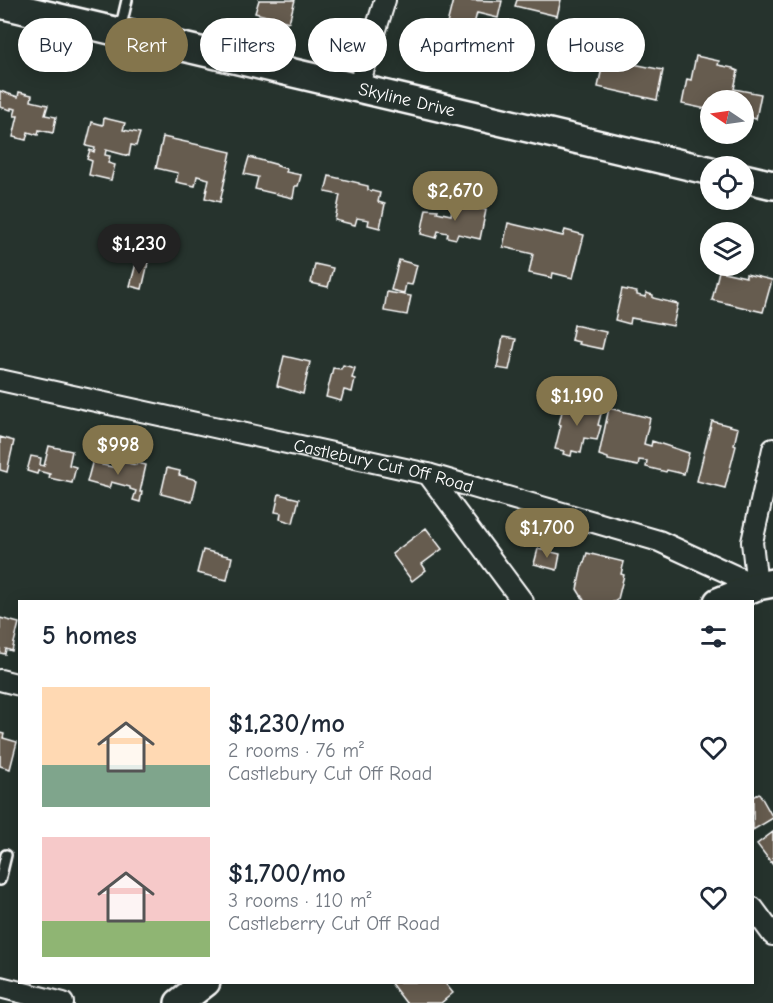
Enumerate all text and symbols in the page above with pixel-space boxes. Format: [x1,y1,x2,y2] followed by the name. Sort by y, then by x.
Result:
[18,18,93,72] chip: Buy
[105,18,188,72] chip: Rent
[200,18,296,72] chip: Filters
[308,18,387,72] chip: New
[399,18,535,72] chip: Apartment
[547,18,645,72] chip: House
[356,79,457,122] street label: Skyline Drive
[700,90,754,144] north arrow
[700,90,754,276] map controls
[700,156,754,210] button: locate
[406,171,504,222] pin: $2,670
[427,179,483,202] text: $2,670
[700,222,754,276] button: layers
[90,224,188,275] pin: $1,230
[112,232,166,255] text: $1,230
[528,376,626,427] pin: $1,190
[550,384,604,407] text: $1,190
[82,425,154,476] pin: $998
[96,433,140,456] text: $998
[292,435,476,498] street label: Castlebury Cut Off Road
[498,508,596,559] pin: $1,700
[519,516,575,539] text: $1,700
[697,620,730,653] icon: filters
[42,621,137,651] text: 5 homes
[228,709,345,739] text: $1,230/mo
[90,711,162,783] icon: home
[697,731,730,764] icon: heart
[228,739,364,762] text: 2 rooms · 76 m²
[228,762,432,785] text: Castlebury Cut Off Road
[228,859,346,889] text: $1,700/mo
[90,861,162,933] icon: home
[697,881,730,914] icon: heart
[228,889,372,912] text: 3 rooms · 110 m²
[228,912,440,935] text: Castleberry Cut Off Road

